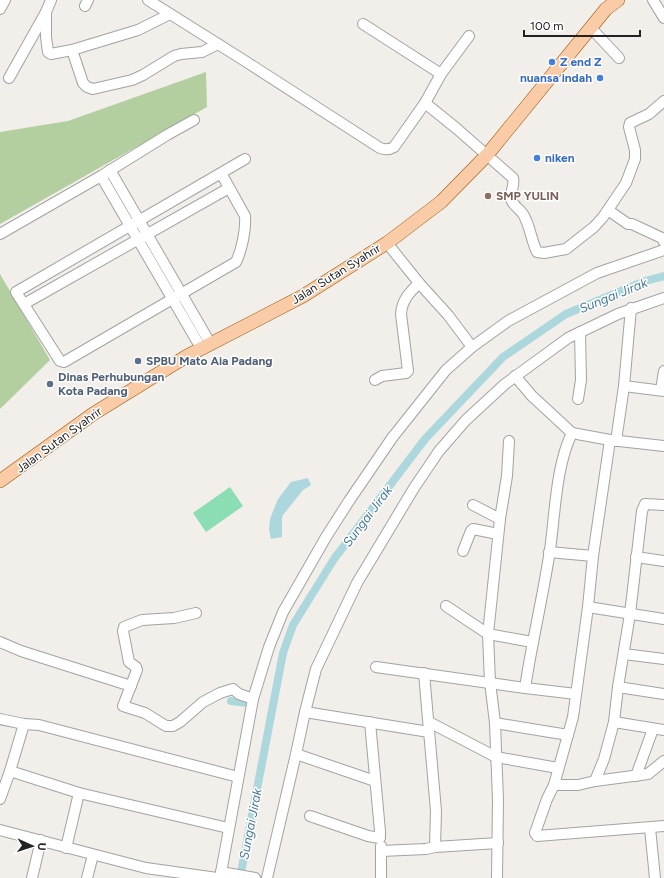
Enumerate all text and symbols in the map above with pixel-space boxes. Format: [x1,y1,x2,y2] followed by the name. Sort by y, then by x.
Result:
[524,12,640,38] scale bar
[530,19,564,33] text: 100 m
[560,55,602,69] place label: Z end Z
[547,57,557,67] marker: Z end Z
[520,71,592,85] place label: nuansa indah
[595,73,605,83] marker: nuansa indah
[545,151,575,165] place label: niken
[532,153,542,163] marker: niken
[496,189,559,203] place label: SMP YULIN
[483,191,493,201] marker: SMP YULIN
[289,241,383,307] street label: Jalan Sutan Syahrir
[577,275,650,316] water label: Sungai Jirak
[146,354,272,368] place label: SPBU Mato Aia Padang
[133,356,143,366] marker: SPBU Mato Aia Padang
[58,370,165,398] place label: Dinas Perhubungan Kota Padang
[45,379,55,389] marker: Dinas Perhubungan Kota Padang
[13,404,105,476] street label: Jalan Sutan Syahrir
[340,482,395,550] water label: Sungai Jirak
[236,787,265,861] water label: Sungai Jirak
[12,826,52,866] north arrow
[35,842,48,851] text: U

